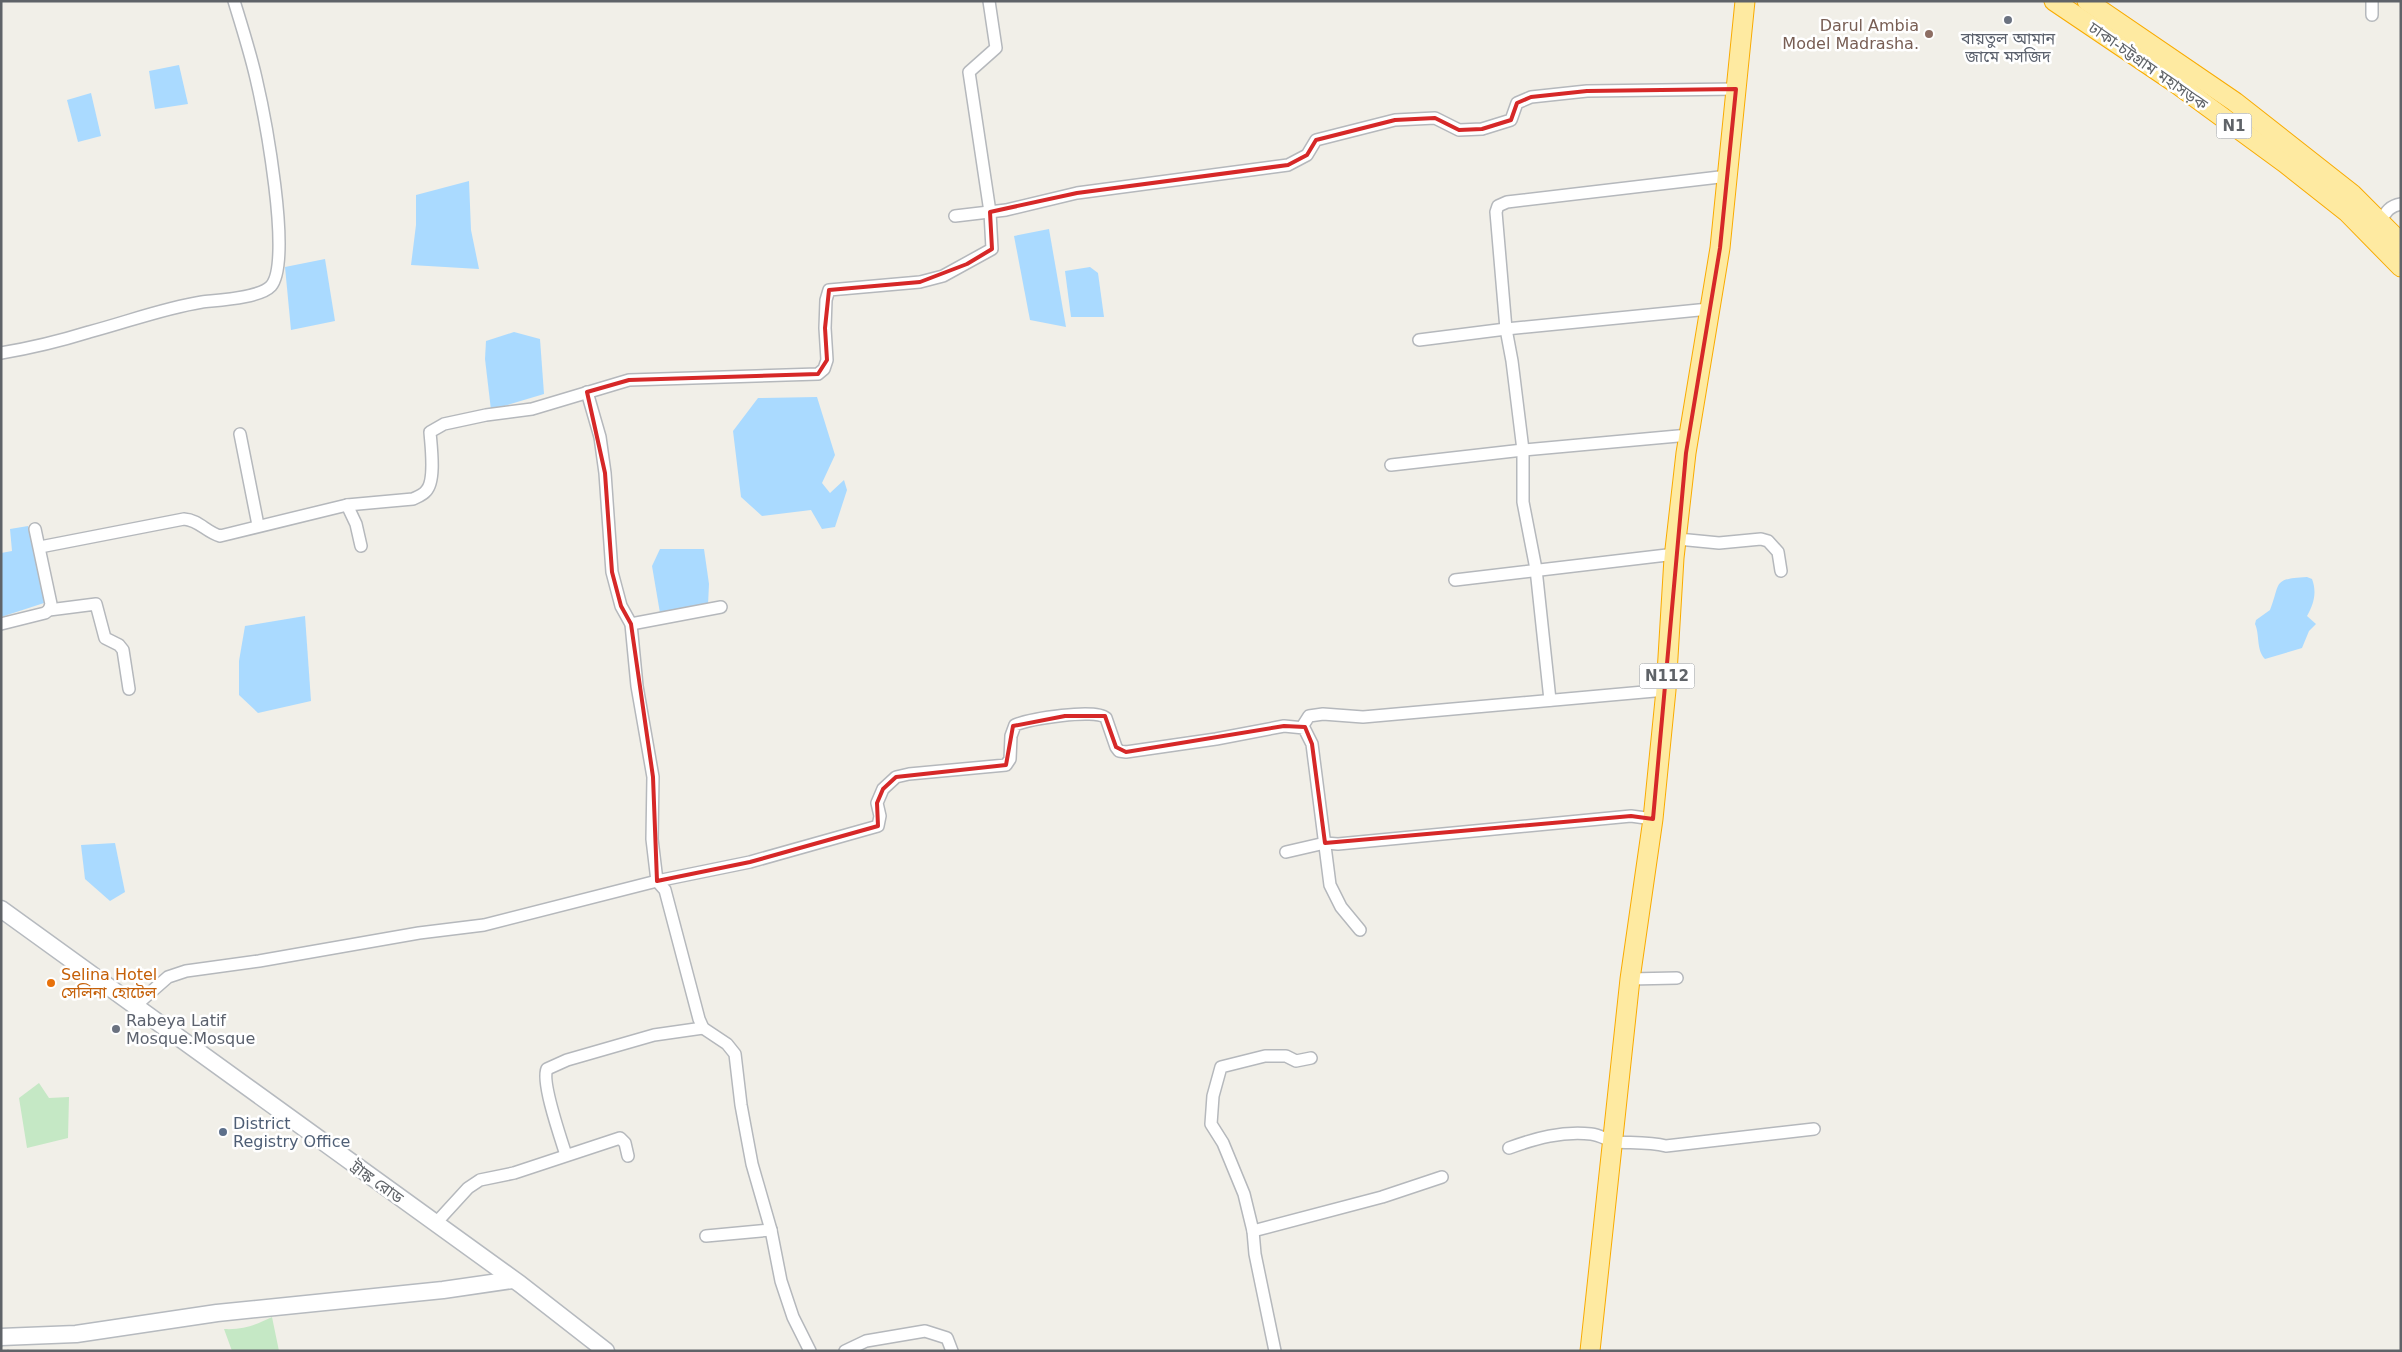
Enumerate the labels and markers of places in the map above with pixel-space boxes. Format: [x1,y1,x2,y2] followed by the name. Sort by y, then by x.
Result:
[2002,14,2014,26] marker: বায়তুল আমান জামে মসজিদ
[1782,16,1919,53] place label: Darul Ambia Model Madrasha.
[1923,28,1935,40] marker: Darul Ambia Model Madrasha.
[1960,29,2055,66] place label: বায়তুল আমান জামে মসজিদ
[61,965,157,1002] place label: Selina Hotel সেলিনা হোটেল
[45,977,57,989] marker: Selina Hotel সেলিনা হোটেল
[126,1011,255,1048] place label: Rabeya Latif Mosque.Mosque
[110,1023,122,1035] marker: Rabeya Latif Mosque.Mosque
[233,1114,350,1151] place label: District Registry Office
[217,1126,229,1138] marker: District Registry Office

